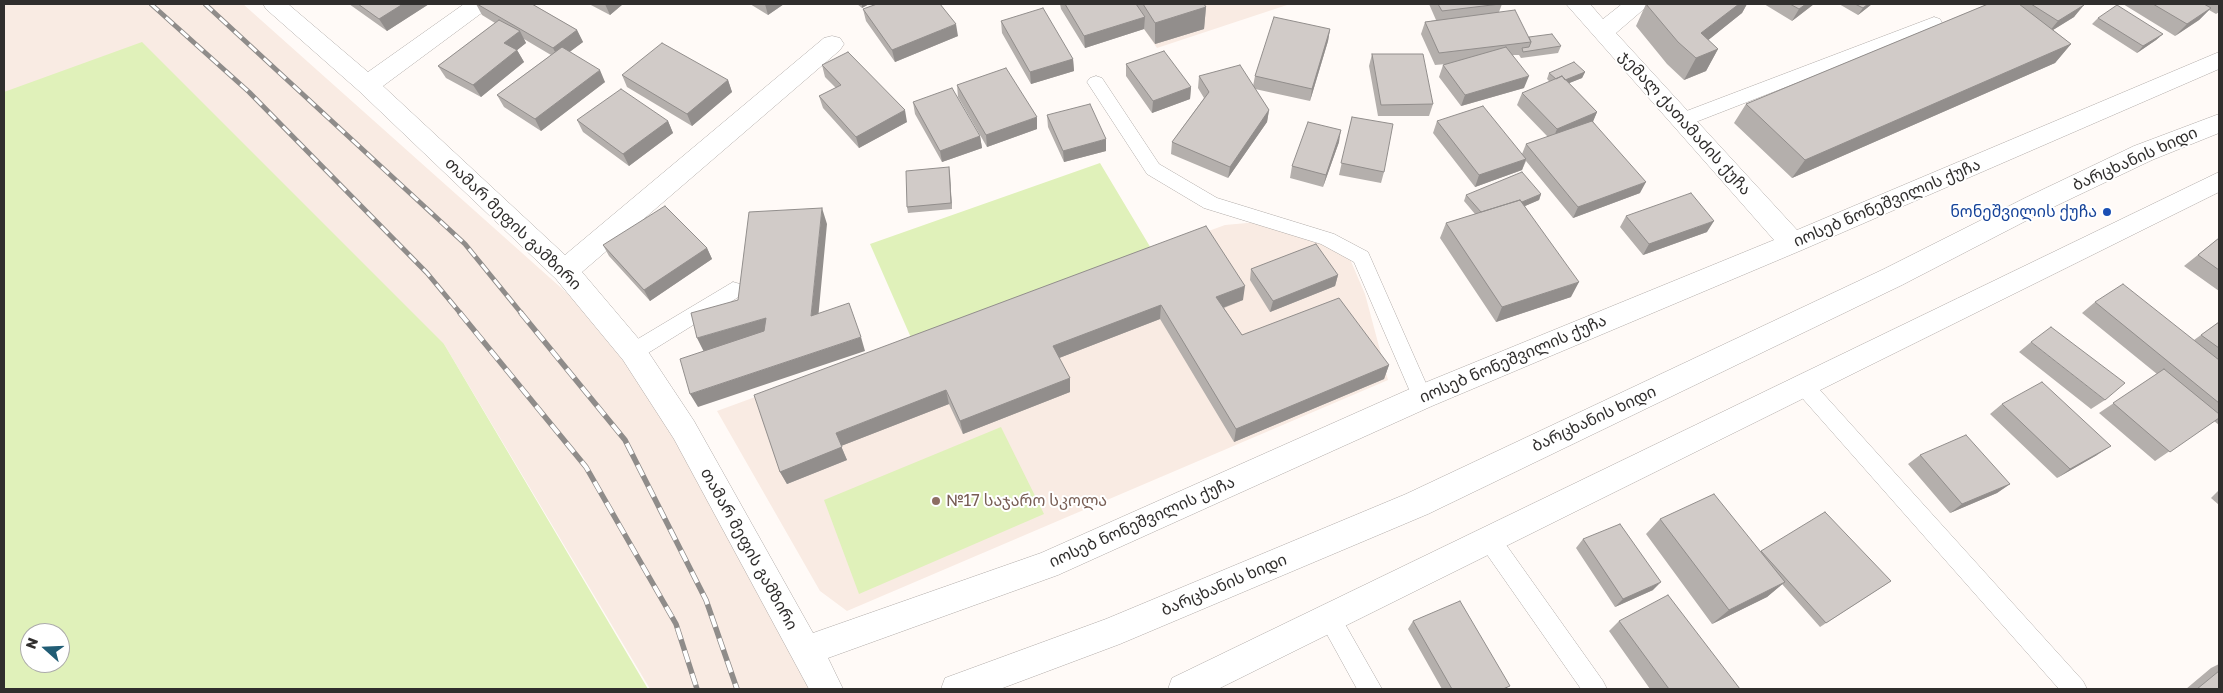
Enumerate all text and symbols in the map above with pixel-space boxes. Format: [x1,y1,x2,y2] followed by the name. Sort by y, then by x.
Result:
[1615,47,1755,199] street label: ჯემალ ქათამაძის ქუჩა
[2069,123,2201,195] street label: ბარცხანის ხიდი
[441,154,585,294] street label: თამარ მეფის გამზირი
[1791,155,1983,251] street label: იოსებ ნონეშვილის ქუჩა
[1950,202,2097,222] place label: ნონეშვილის ქუჩა
[2101,206,2113,218] marker: ნონეშვილის ქუჩა
[1417,311,1609,407] street label: იოსებ ნონეშვილის ქუჩა
[1529,382,1659,456] street label: ბარცხანის ხიდი
[696,465,802,633] street label: თამარ მეფის გამზირი
[1046,472,1238,572] street label: იოსებ ნონეშვილის ქუჩა
[946,491,1107,511] place label: №17 საჯარო სკოლა
[930,495,942,507] marker: №17 საჯარო სკოლა
[1158,550,1290,620] street label: ბარცხანის ხიდი
[20,623,70,673] north arrow
[22,635,41,651] text: N

